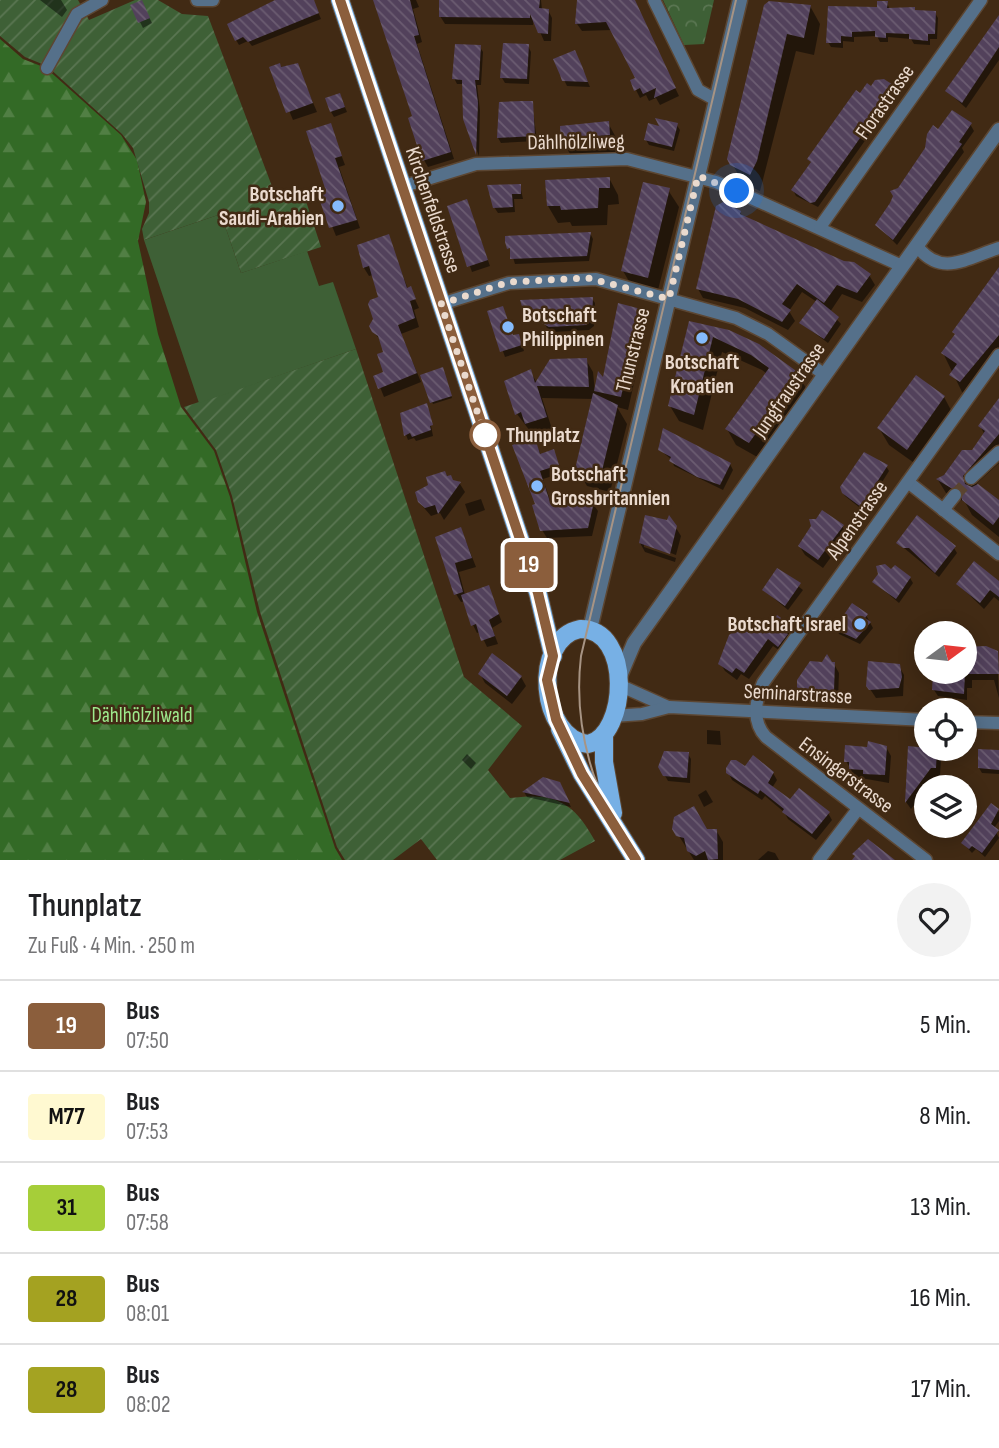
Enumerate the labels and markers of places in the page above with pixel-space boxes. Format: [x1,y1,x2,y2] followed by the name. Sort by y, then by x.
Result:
[219,182,324,231] place label: Botschaft Saudi-Arabien
[330,198,346,214] marker: Botschaft Saudi-Arabien
[522,303,604,352] place label: Botschaft Philippinen
[500,319,516,335] marker: Botschaft Philippinen
[694,330,710,346] marker: Botschaft Kroatien
[665,350,739,399] place label: Botschaft Kroatien
[470,420,500,450] marker: Thunplatz
[506,423,580,448] place label: Thunplatz
[551,462,670,511] place label: Botschaft Grossbritannien
[529,478,545,494] marker: Botschaft Grossbritannien
[727,612,846,637] place label: Botschaft Israel
[852,616,868,632] marker: Botschaft Israel

